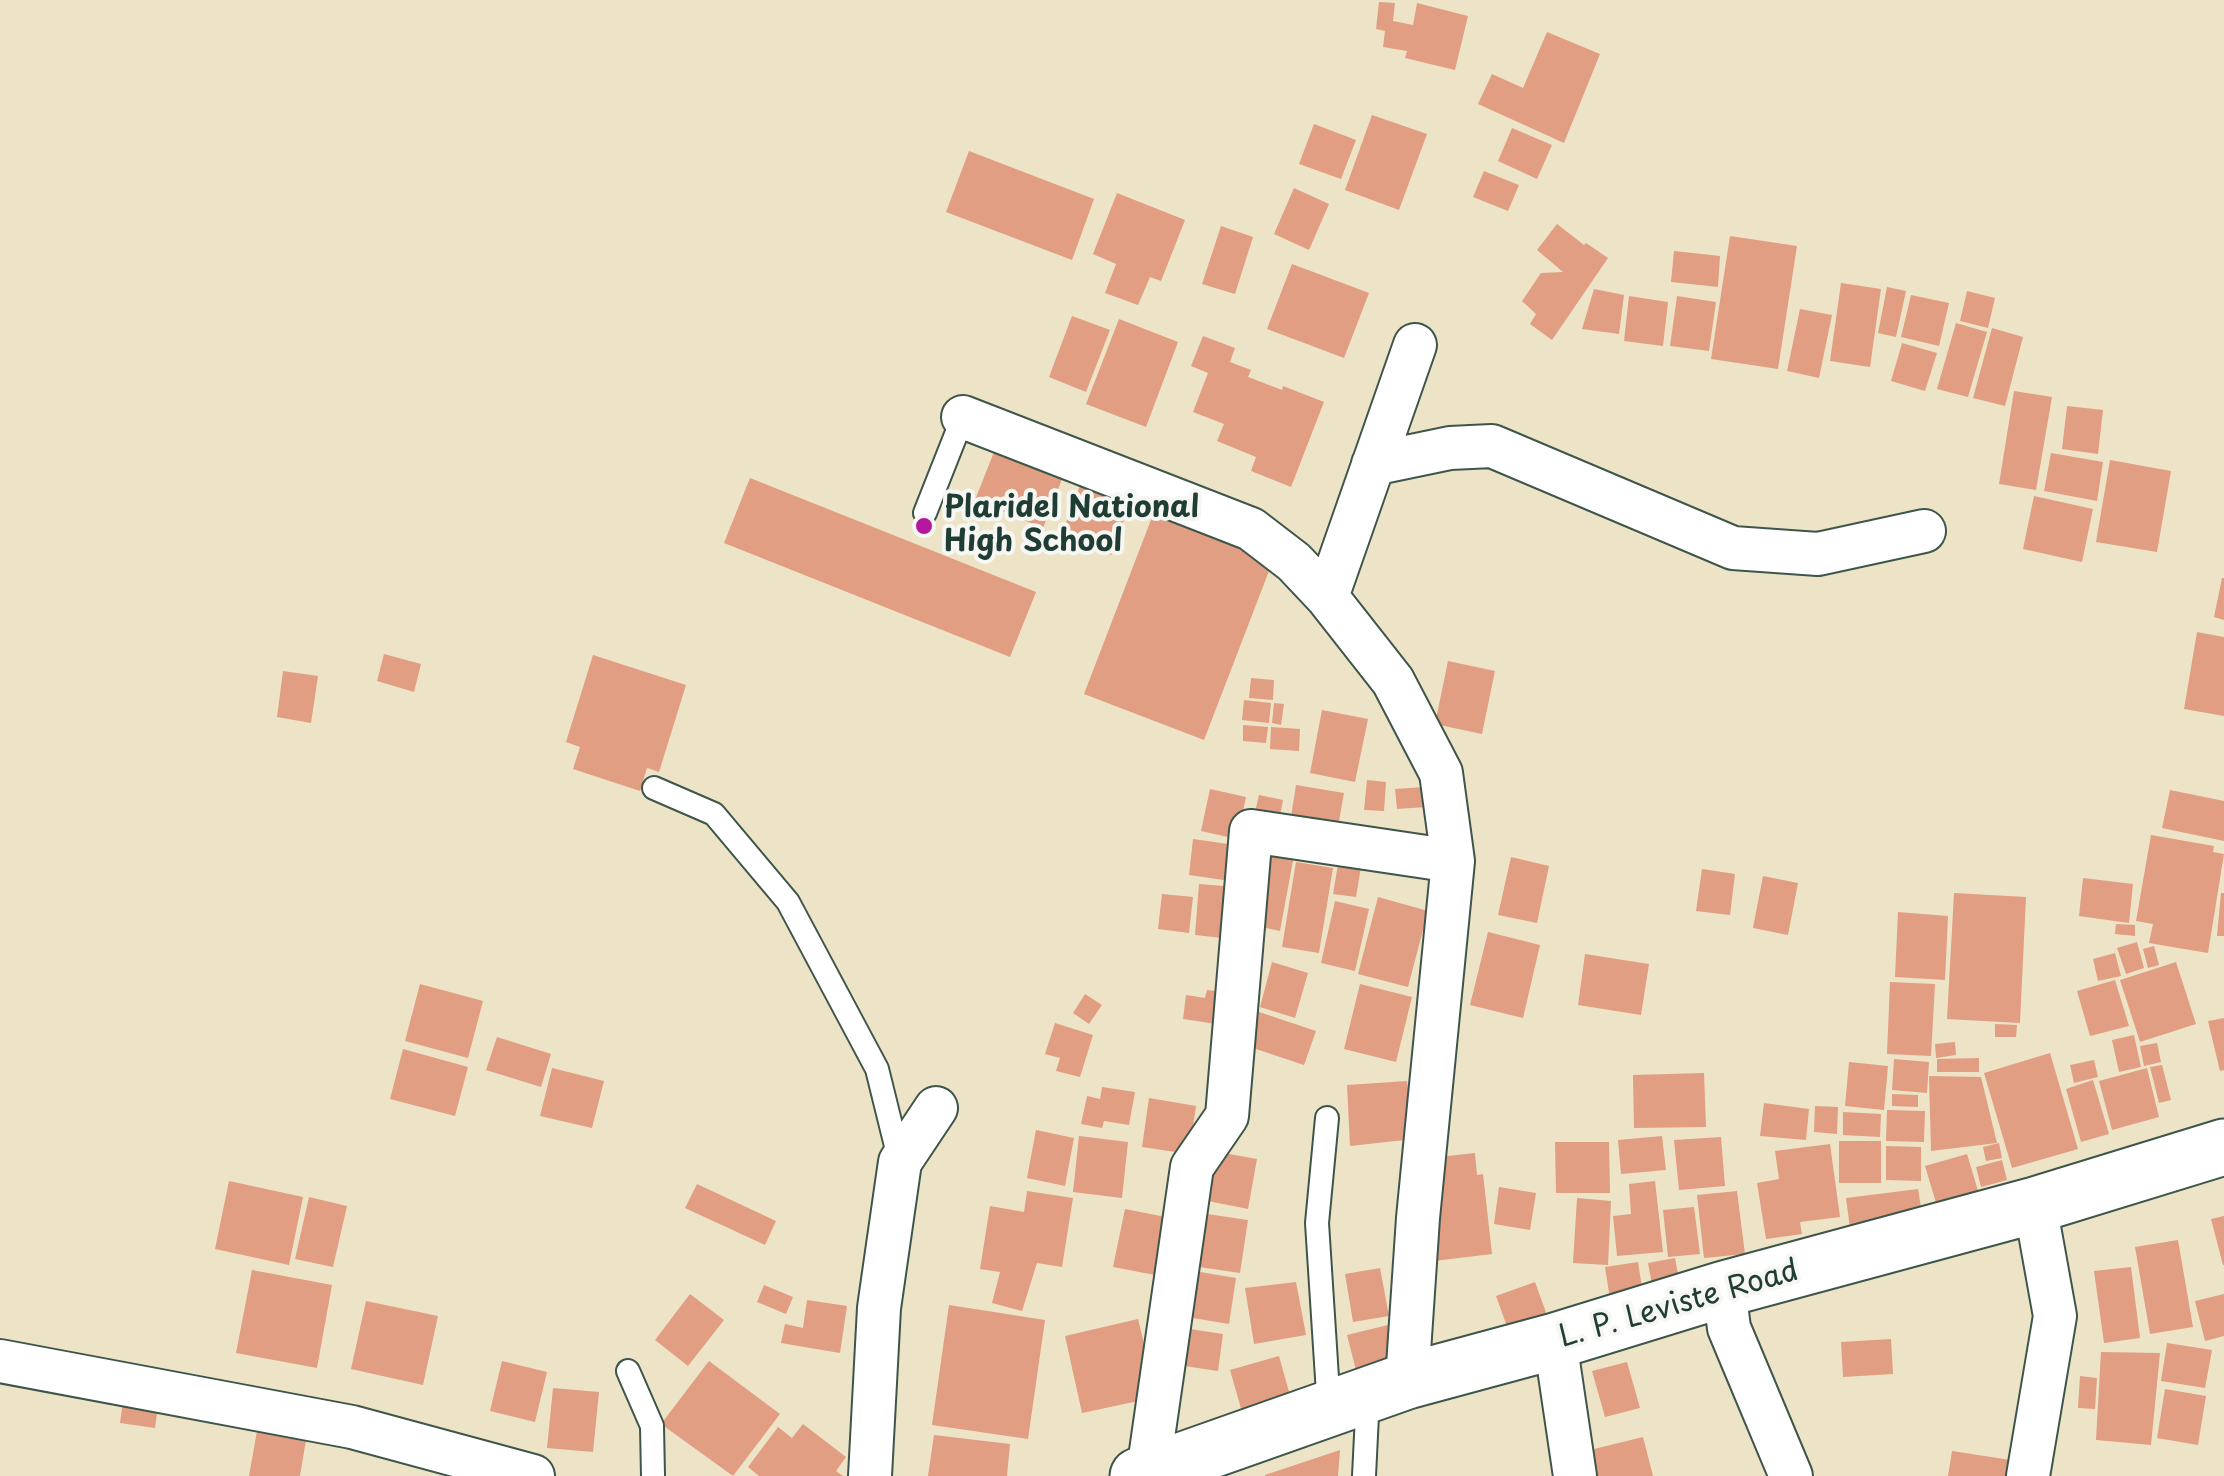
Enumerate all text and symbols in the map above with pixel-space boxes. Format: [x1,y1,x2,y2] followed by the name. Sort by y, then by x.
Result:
[944,491,1199,562] place label: Plaridel National High School
[913,515,935,537] marker: Plaridel National High School
[1555,1254,1803,1356] street label: L. P. Leviste Road

